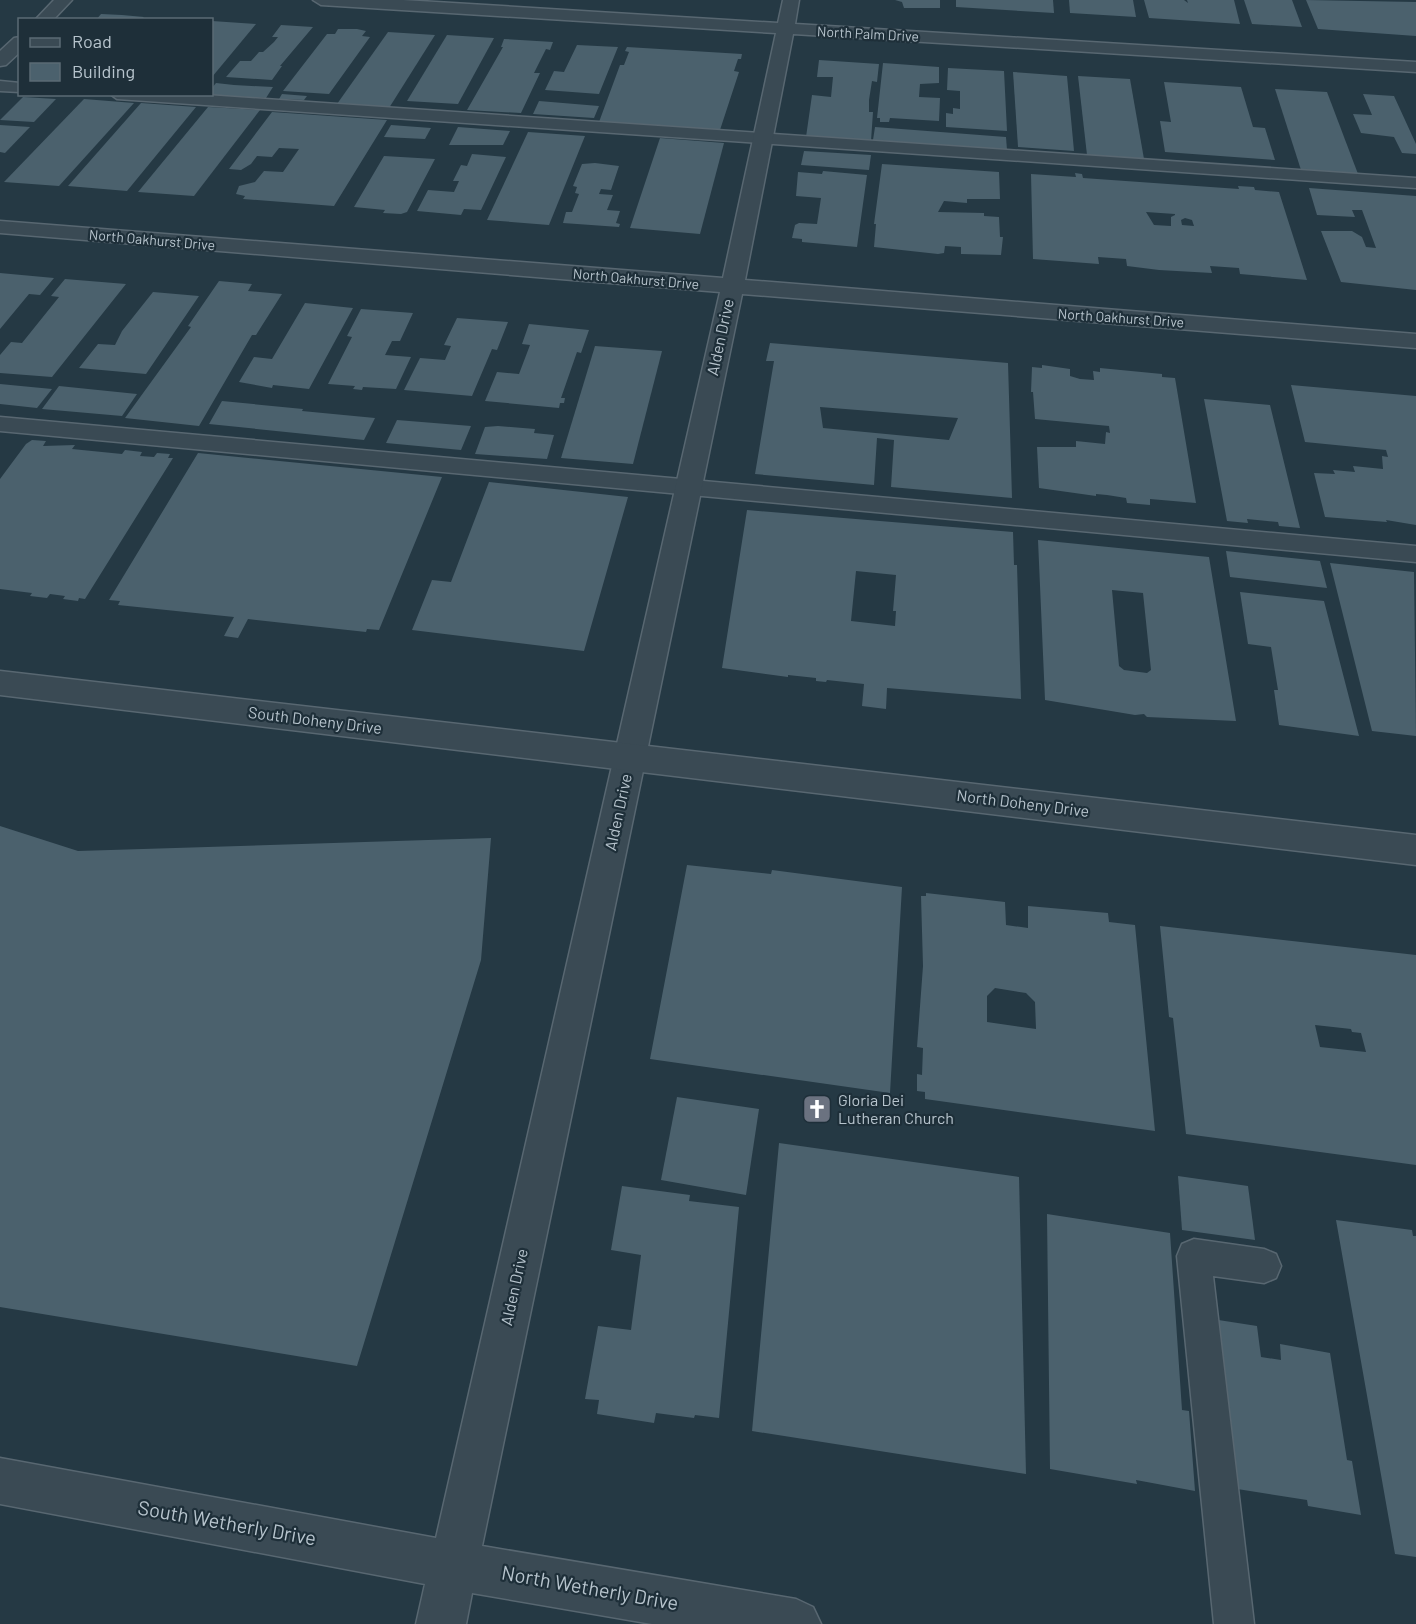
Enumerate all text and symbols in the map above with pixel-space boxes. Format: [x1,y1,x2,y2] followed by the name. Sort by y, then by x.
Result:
[18,18,213,96] legend
[817,22,919,45] street label: North Palm Drive
[72,30,112,52] text: Road
[72,60,135,82] text: Building
[88,226,216,253] street label: North Oakhurst Drive
[572,265,700,292] street label: North Oakhurst Drive
[702,297,737,377] street label: Alden Drive
[1057,305,1185,330] street label: North Oakhurst Drive
[247,702,383,737] street label: South Doheny Drive
[600,772,635,852] street label: Alden Drive
[956,785,1091,820] street label: North Doheny Drive
[838,1090,954,1127] place label: Gloria Dei Lutheran Church
[801,1093,833,1125] church icon: Gloria Dei Lutheran Church
[496,1247,531,1327] street label: Alden Drive
[136,1495,318,1550] street label: South Wetherly Drive
[500,1560,681,1614] street label: North Wetherly Drive

